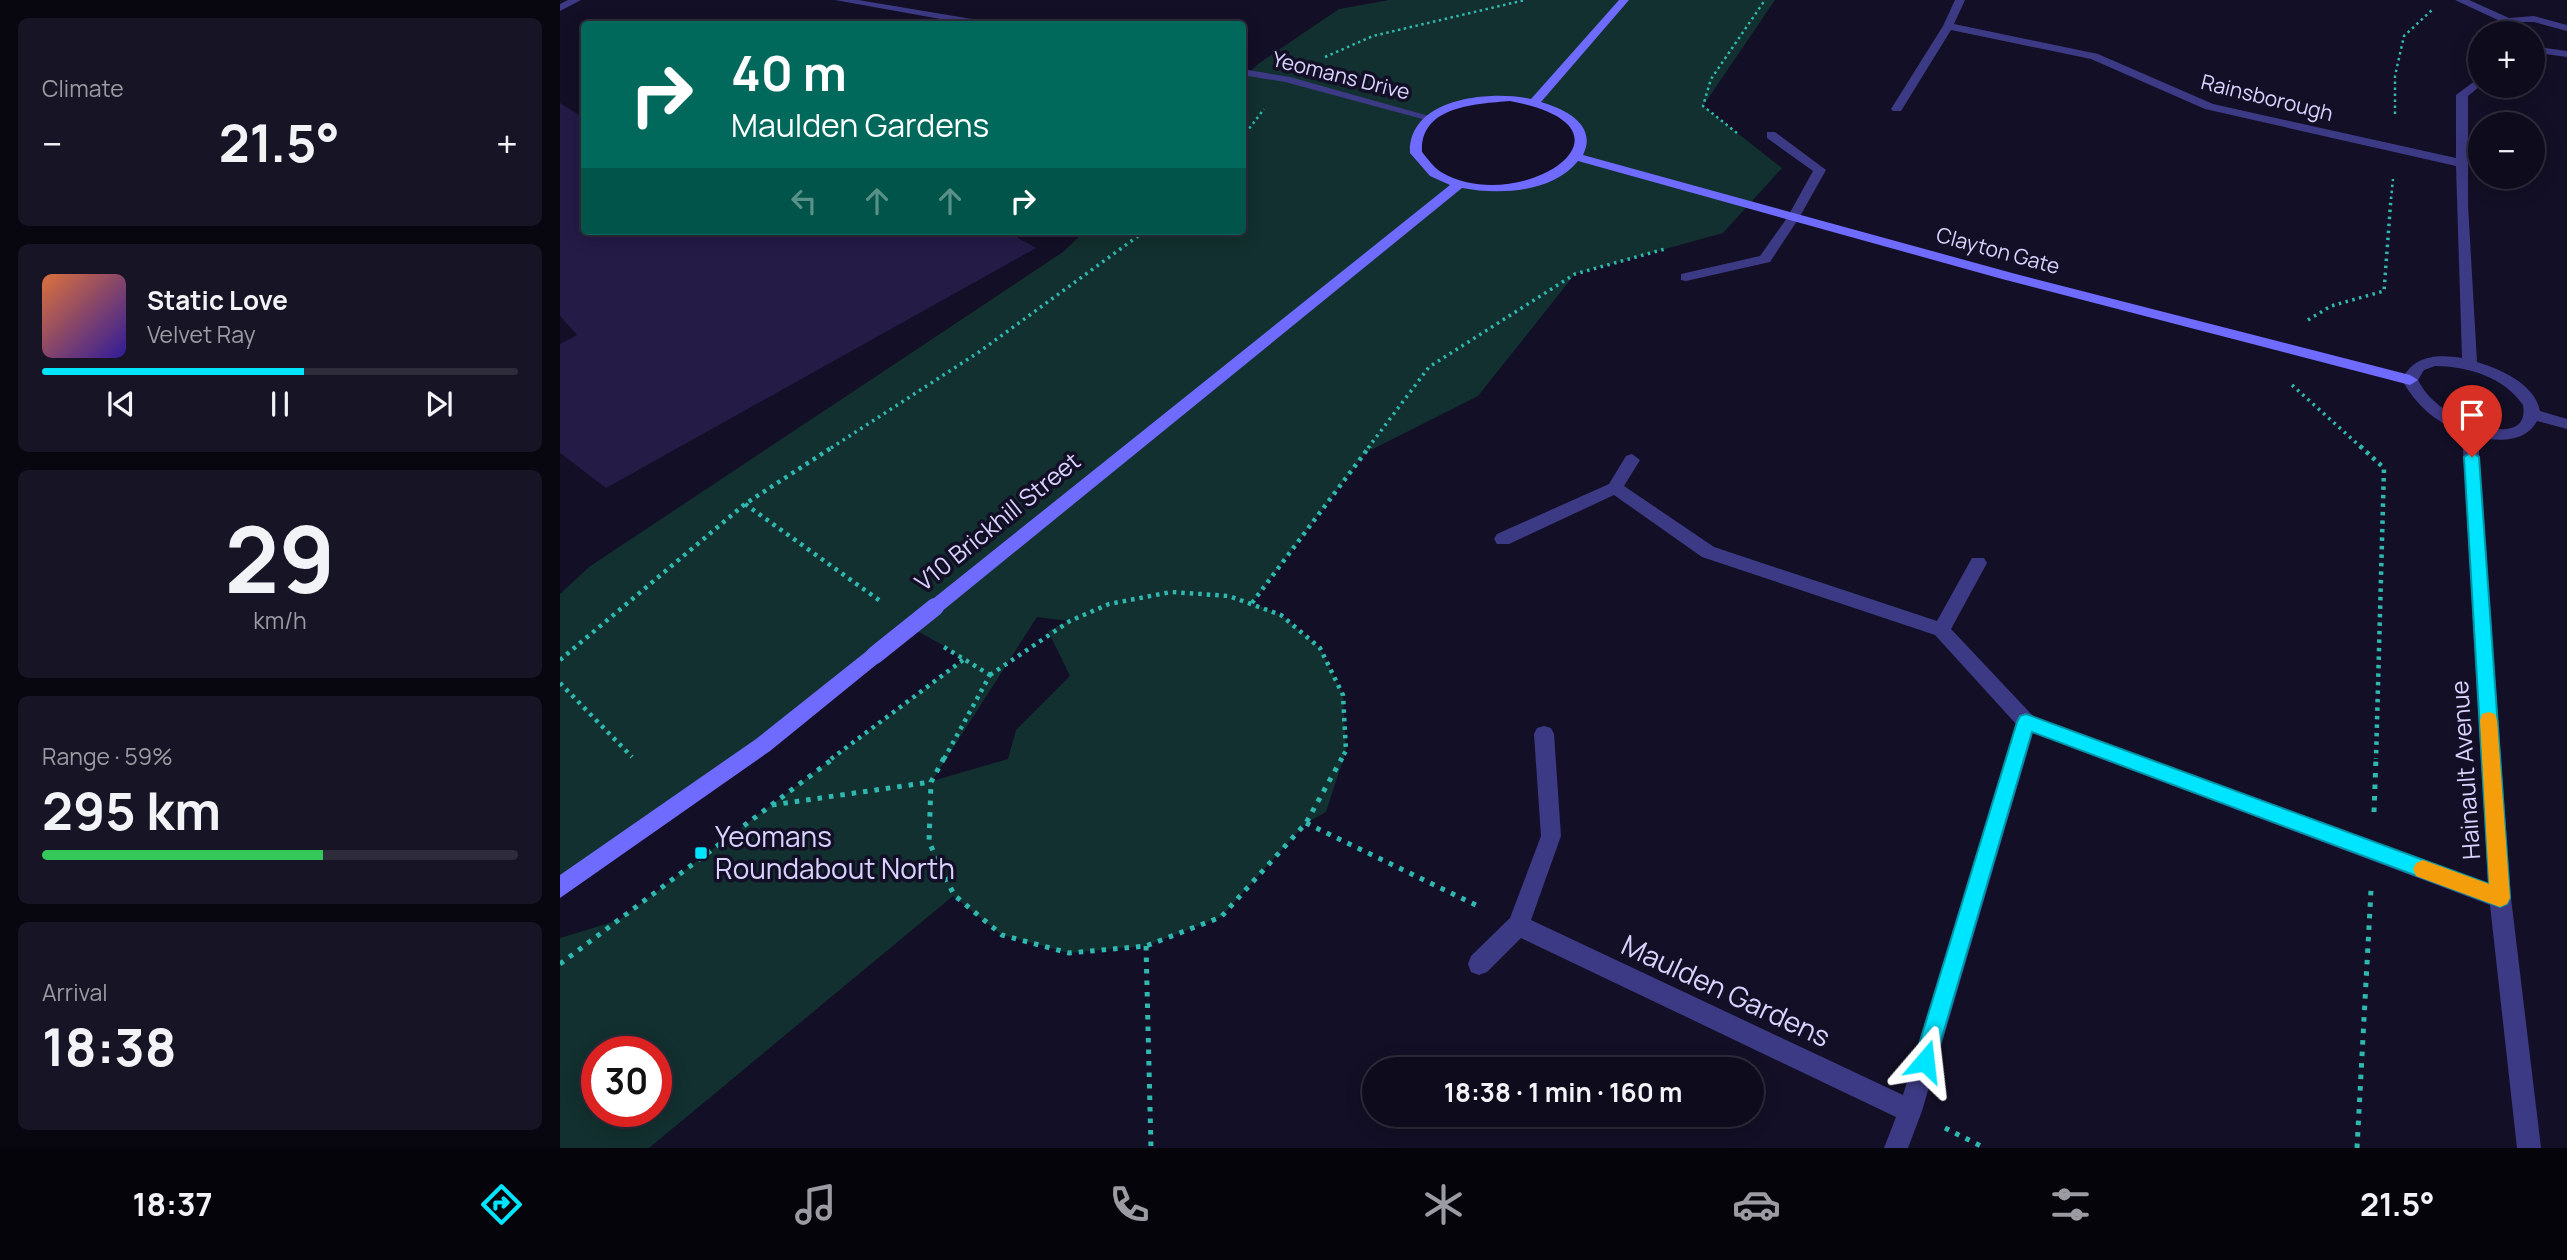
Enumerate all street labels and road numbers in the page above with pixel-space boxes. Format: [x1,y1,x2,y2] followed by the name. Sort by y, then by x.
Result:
[1269,44,1413,106] street label: Yeomans Drive
[2198,67,2336,127] street label: Rainsborough
[1933,220,2063,280] street label: Clayton Gate
[907,444,1087,598] street label: V10 Brickhill Street
[2442,679,2487,861] street label: Hainault Avenue
[1616,925,1837,1055] street label: Maulden Gardens

